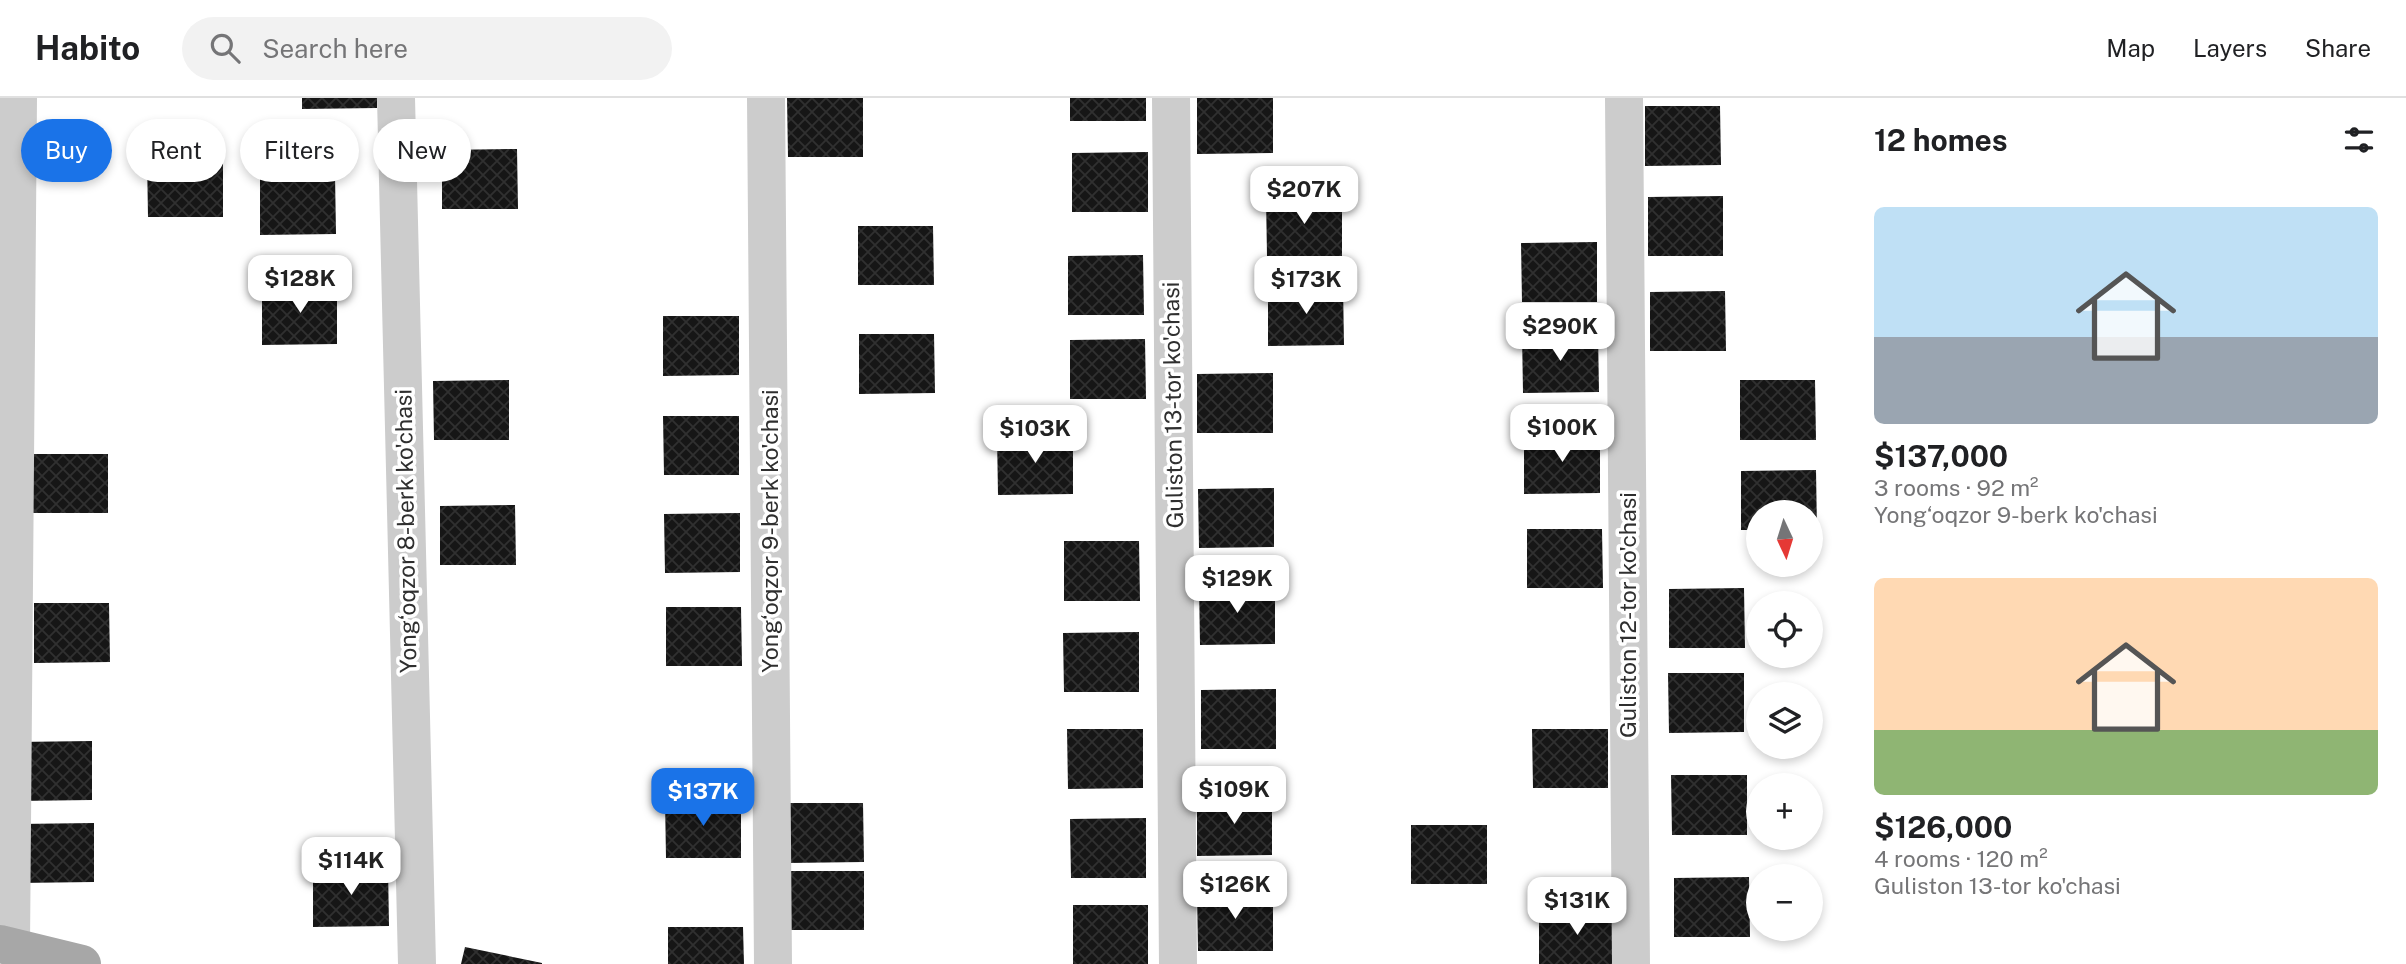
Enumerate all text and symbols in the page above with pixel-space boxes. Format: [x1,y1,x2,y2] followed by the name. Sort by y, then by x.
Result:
[182,17,672,80] search box
[35,29,140,67] text: Habito
[206,29,244,67] icon: search
[262,33,408,64] text: Search here
[2106,34,2155,62] text: Map
[2193,34,2267,62] text: Layers
[2305,34,2371,62] text: Share
[21,119,112,182] chip: Buy
[126,119,226,182] chip: Rent
[240,119,359,182] chip: Filters
[373,119,471,182] chip: New
[2340,121,2378,159] icon: filters
[1874,122,2008,158] text: 12 homes
[1255,166,1353,226] pin: $207K
[1266,175,1342,202] text: $207K
[2063,253,2189,379] icon: home
[251,256,349,315] pin: $128K
[1257,256,1355,316] pin: $173K
[264,264,336,291] text: $128K
[1270,265,1342,292] text: $173K
[1157,281,1188,529] street label: Guliston 13-tor ko'chasi
[1511,303,1609,363] pin: $290K
[1522,312,1598,339] text: $290K
[390,389,421,673] street label: Yong‘oqzor 8-berk ko'chasi
[756,389,783,673] street label: Yong‘oqzor 9-berk ko'chasi
[1513,404,1611,464] pin: $100K
[986,406,1084,465] pin: $103K
[1526,413,1598,440] text: $100K
[999,414,1071,441] text: $103K
[1874,438,2008,474] text: $137,000
[1874,474,2039,501] text: 3 rooms · 92 m²
[1614,492,1641,738] street label: Guliston 12-tor ko'chasi
[1746,500,1824,578] north arrow
[1746,500,1823,941] map controls
[1874,501,2158,528] text: Yong‘oqzor 9-berk ko'chasi
[1188,556,1286,615] pin: $129K
[1201,564,1273,591] text: $129K
[1746,591,1823,668] button: locate
[2063,624,2189,750] icon: home
[1746,682,1823,759] button: layers
[1185,766,1283,826] pin: $109K
[654,768,752,828] pin: $137K
[1746,773,1823,850] button: +
[1198,775,1270,802] text: $109K
[667,777,739,804] text: $137K
[1874,809,2012,845] text: $126,000
[302,838,400,897] pin: $114K
[1874,845,2048,872] text: 4 rooms · 120 m²
[318,846,384,873] text: $114K
[1186,862,1284,921] pin: $126K
[1746,864,1823,941] button: −
[1199,870,1271,897] text: $126K
[1874,872,2121,899] text: Guliston 13-tor ko'chasi
[1528,878,1626,937] pin: $131K
[1543,886,1611,913] text: $131K

